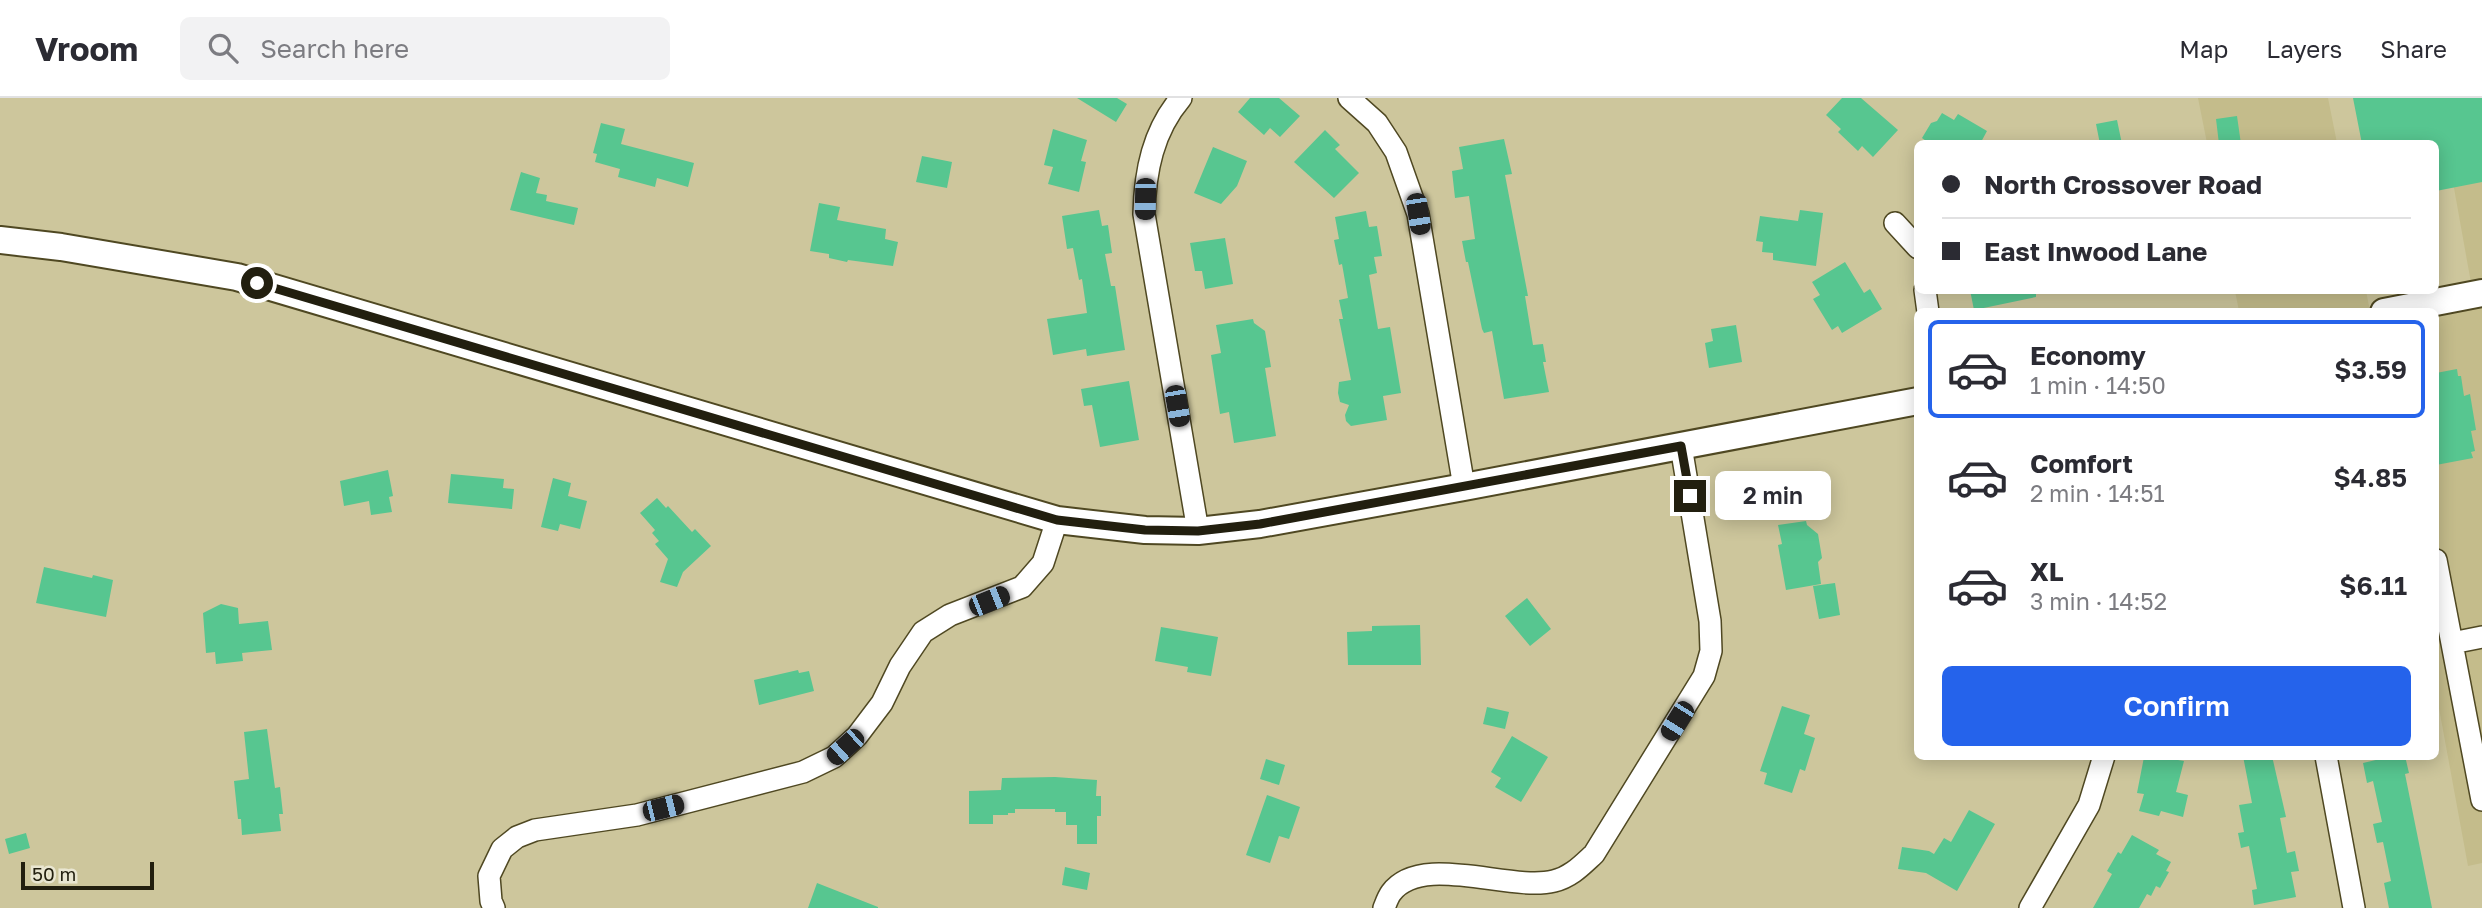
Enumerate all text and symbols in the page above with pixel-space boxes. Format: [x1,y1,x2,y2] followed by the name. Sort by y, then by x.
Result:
[180,17,670,80] search box
[35,29,138,68] text: Vroom
[204,29,242,67] icon: search
[260,33,409,64] text: Search here
[2179,34,2228,63] text: Map
[2266,34,2342,63] text: Layers
[2380,34,2447,63] text: Share
[1984,169,2262,200] text: North Crossover Road
[1135,178,1156,220] car
[1405,192,1432,236] car
[1984,236,2207,267] text: East Inwood Lane
[241,267,273,299] route start
[1946,338,2009,401] icon: car
[2030,340,2146,371] text: Economy
[2334,354,2407,385] text: $3.59
[2030,371,2166,399] text: 1 min · 14:50
[1164,383,1191,429] car
[1946,446,2009,509] icon: car
[2030,448,2133,479] text: Comfort
[2334,462,2407,493] text: $4.85
[1714,472,1830,520] callout: 2 min
[2030,479,2165,507] text: 2 min · 14:51
[1674,480,1706,512] route end
[1743,481,1803,509] text: 2 min
[1946,554,2009,617] icon: car
[2030,556,2064,587] text: XL
[2339,570,2407,601] text: $6.11
[966,583,1013,619] car
[2030,587,2167,615] text: 3 min · 14:52
[1942,666,2411,746] button: Confirm
[1657,698,1698,744] car
[823,725,868,769] car
[641,793,686,823] car
[21,859,154,891] scale bar
[32,862,76,885] text: 50 m

